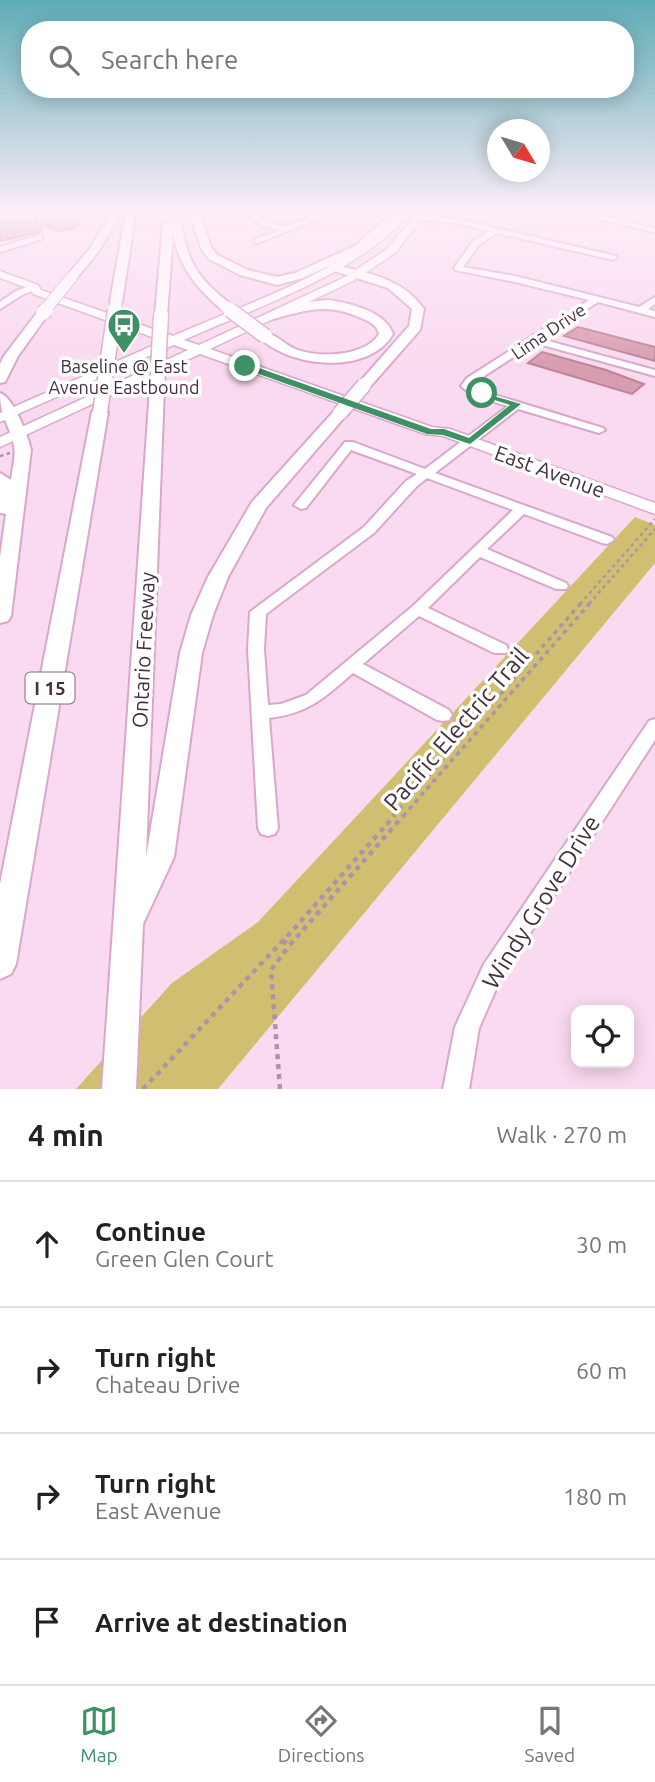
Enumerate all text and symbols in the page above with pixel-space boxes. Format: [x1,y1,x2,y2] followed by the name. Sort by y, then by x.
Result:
[21,21,634,98] search box
[45,41,83,79] icon: search
[101,45,238,74] text: Search here
[487,119,550,182] north arrow
[507,299,589,363] street label: Lima Drive
[105,306,143,355] bus stop icon: Baseline @ East Avenue Eastbound
[229,350,260,381] route end
[48,356,200,397] place label: Baseline @ East Avenue Eastbound
[466,377,497,408] route start
[492,440,608,502] street label: East Avenue
[127,571,159,729] street label: Ontario Freeway
[378,642,534,816] street label: Pacific Electric Trail
[26,673,74,704] road number: I 15
[477,810,605,994] street label: Windy Grove Drive
[571,1005,634,1068] map controls
[571,1005,634,1068] button: locate
[28,1118,104,1152] text: 4 min
[496,1122,627,1147] text: Walk · 270 m
[95,1217,206,1246] text: Continue
[28,1225,66,1263] icon: ahead
[576,1232,627,1257] text: 30 m
[95,1246,274,1271] text: Green Glen Court
[95,1343,216,1372] text: Turn right
[28,1351,66,1389] icon: right
[576,1358,627,1383] text: 60 m
[95,1372,240,1397] text: Chateau Drive
[95,1469,216,1498] text: Turn right
[28,1477,66,1515] icon: right
[563,1484,627,1509] text: 180 m
[95,1498,221,1523] text: East Avenue
[28,1603,66,1641] icon: arrive
[95,1608,348,1637] text: Arrive at destination
[80,1702,118,1766] tab: Map
[278,1702,365,1766] tab: Directions
[524,1702,575,1766] tab: Saved

